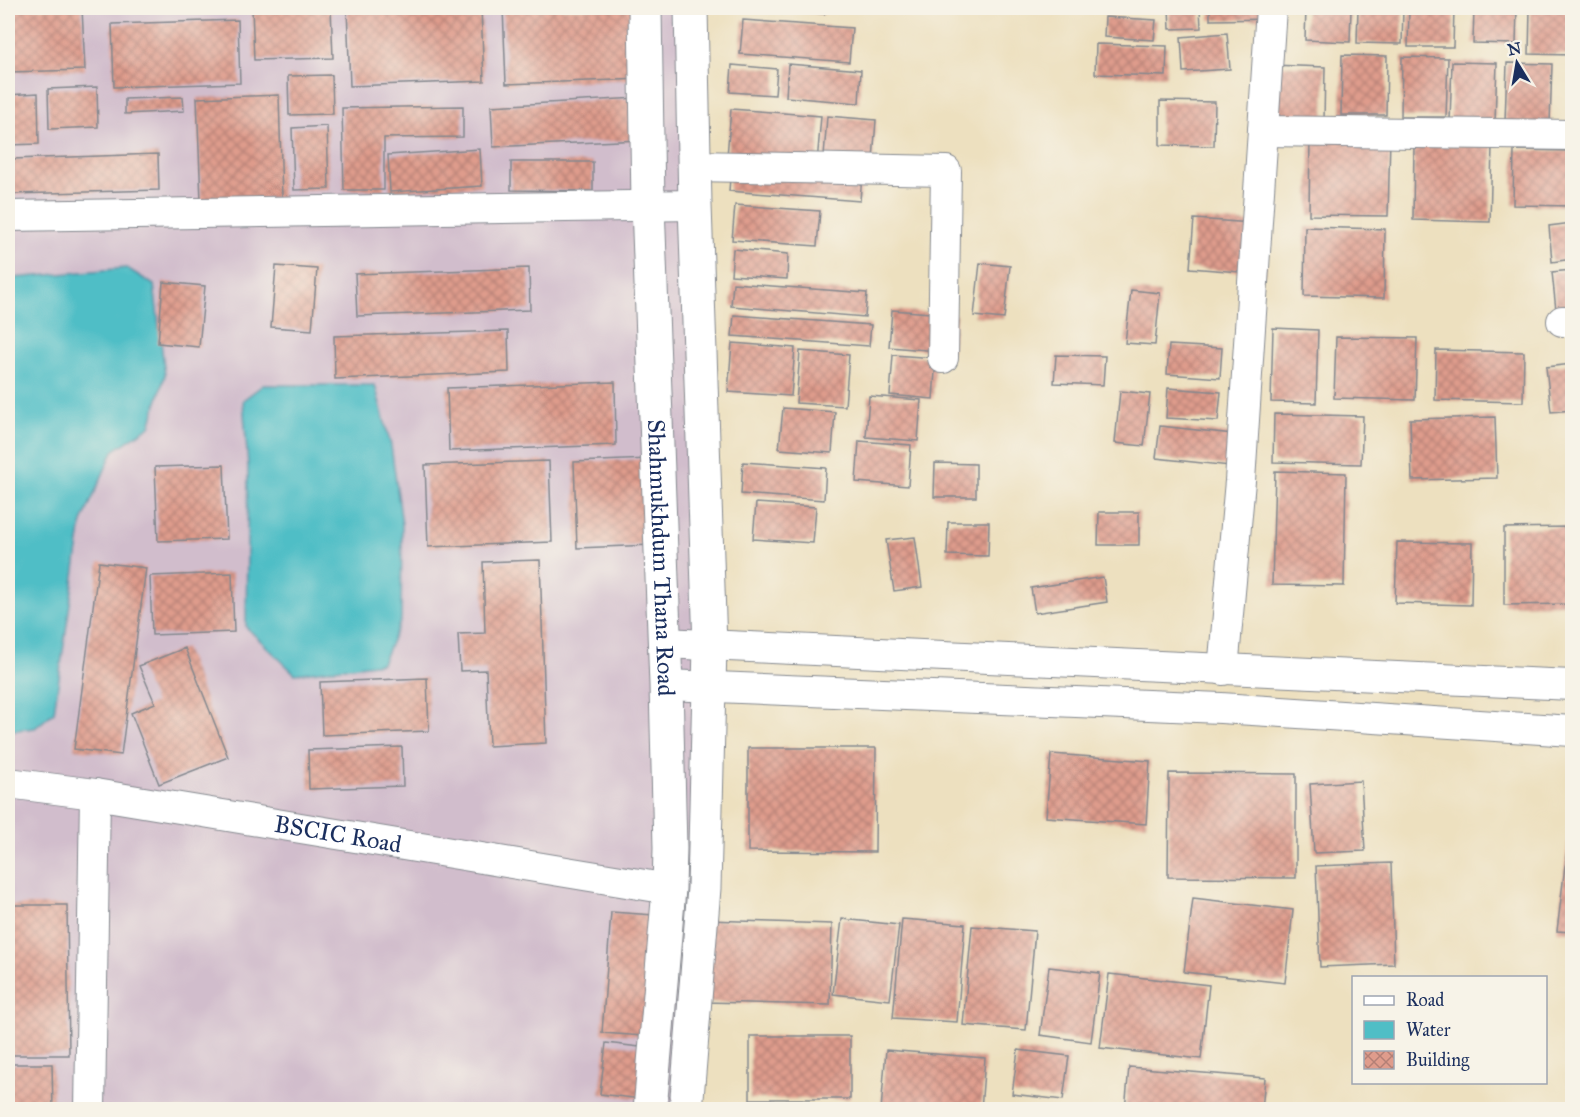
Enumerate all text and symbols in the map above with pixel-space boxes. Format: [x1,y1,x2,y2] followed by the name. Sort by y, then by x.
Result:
[1487,33,1547,93] north arrow
[1506,38,1523,59] text: N
[641,419,681,697] street label: Shahmukhdum Thana Road
[272,809,404,860] street label: BSCIC Road
[1352,976,1547,1084] legend
[1406,989,1444,1011] text: Road
[1406,1019,1451,1041] text: Water
[1406,1049,1470,1072] text: Building

